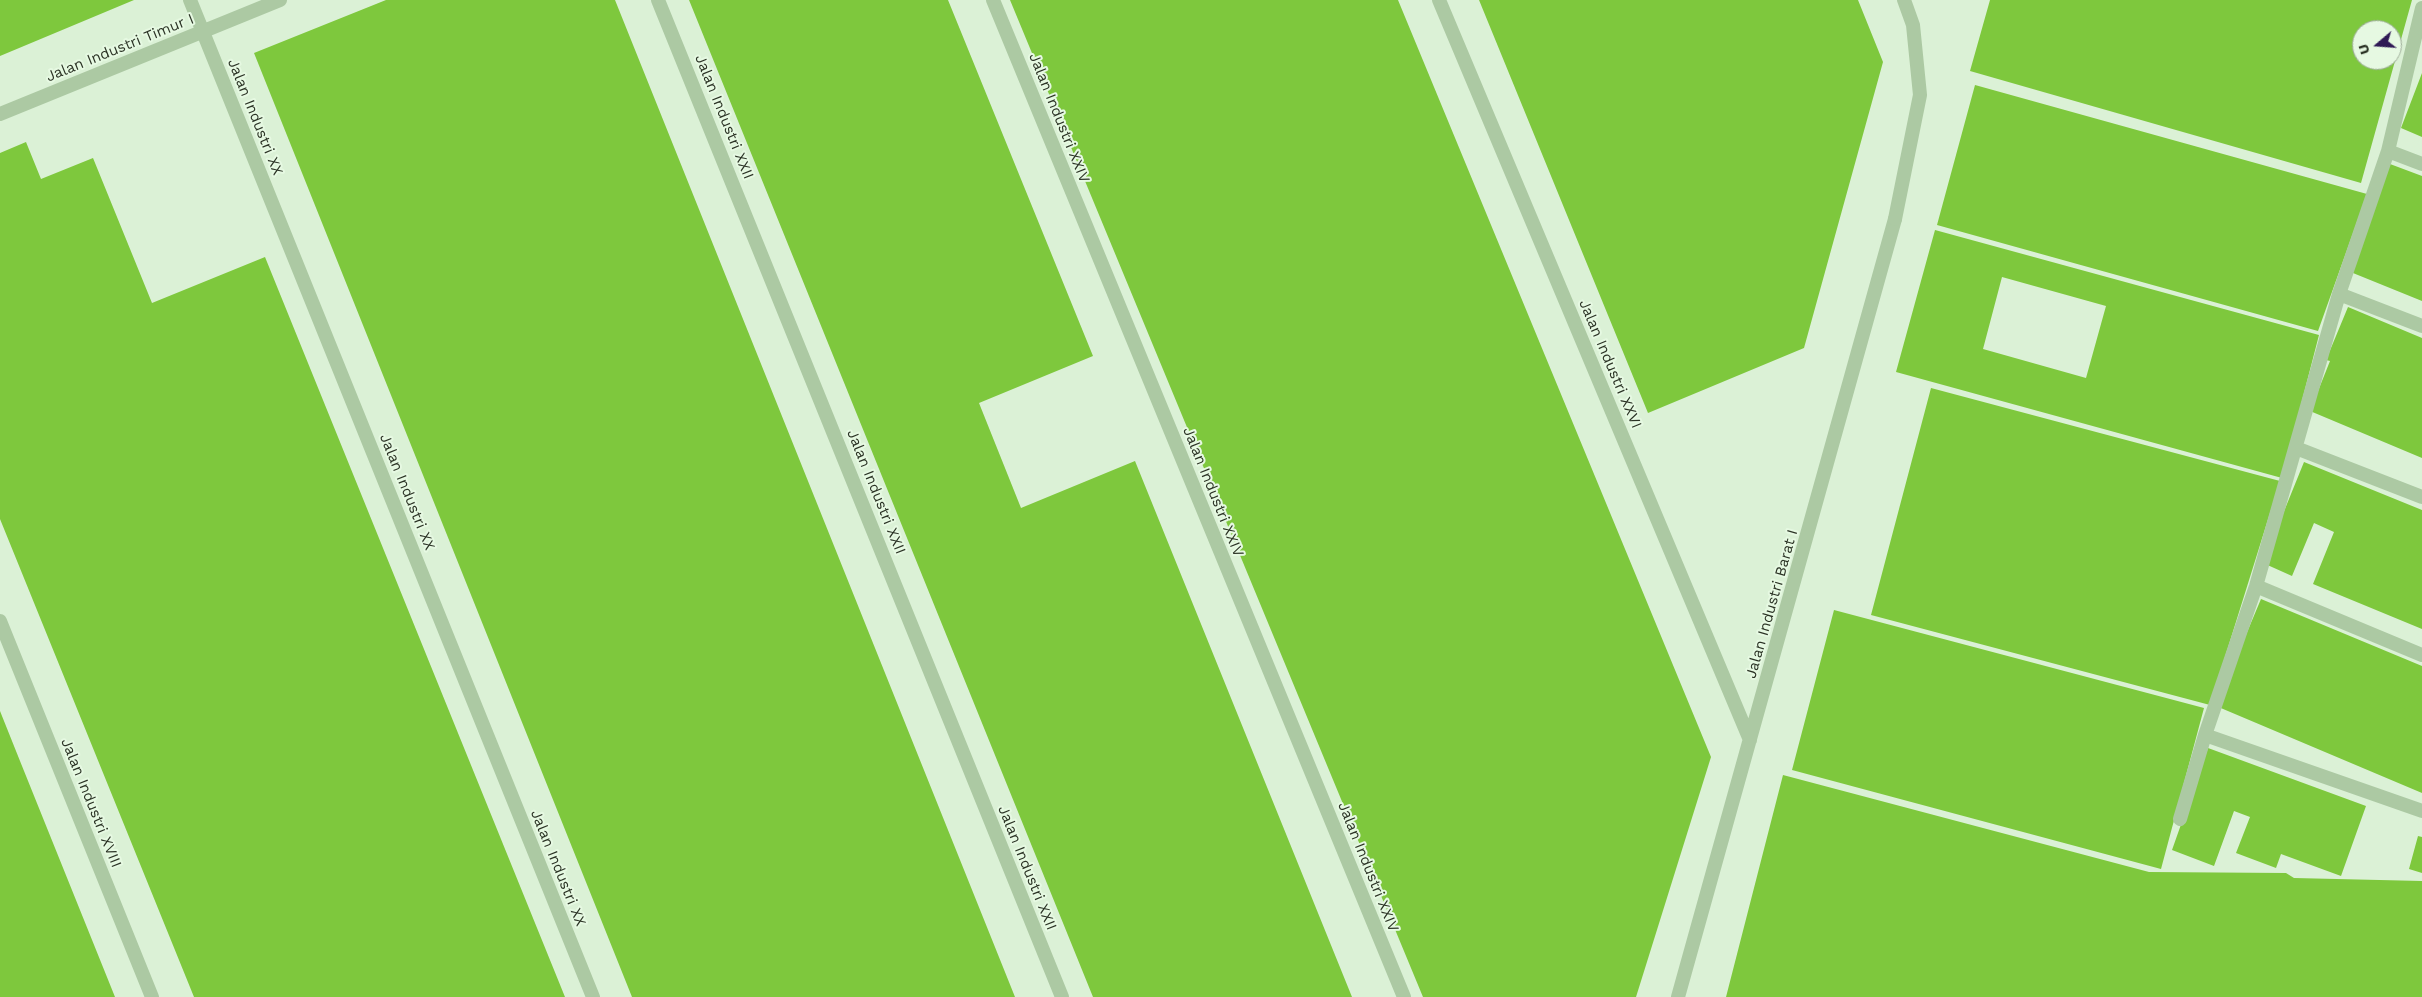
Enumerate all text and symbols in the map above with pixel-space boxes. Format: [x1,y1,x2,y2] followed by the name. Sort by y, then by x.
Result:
[43,10,197,86] street label: Jalan Industri Timur I
[2352,20,2402,70] north arrow
[2355,42,2373,57] text: U
[1025,51,1093,185] street label: Jalan Industri XXIV
[691,52,757,182] street label: Jalan Industri XXII
[223,56,287,178] street label: Jalan Industri XX
[1575,297,1645,431] street label: Jalan Industri XXVI
[1179,425,1247,559] street label: Jalan Industri XXIV
[843,427,909,557] street label: Jalan Industri XXII
[375,431,439,553] street label: Jalan Industri XX
[1742,527,1802,681] street label: Jalan Industri Barat I
[57,736,125,870] street label: Jalan Industri XVIII
[1334,800,1402,934] street label: Jalan Industri XXIV
[994,803,1060,933] street label: Jalan Industri XXII
[526,807,590,929] street label: Jalan Industri XX

